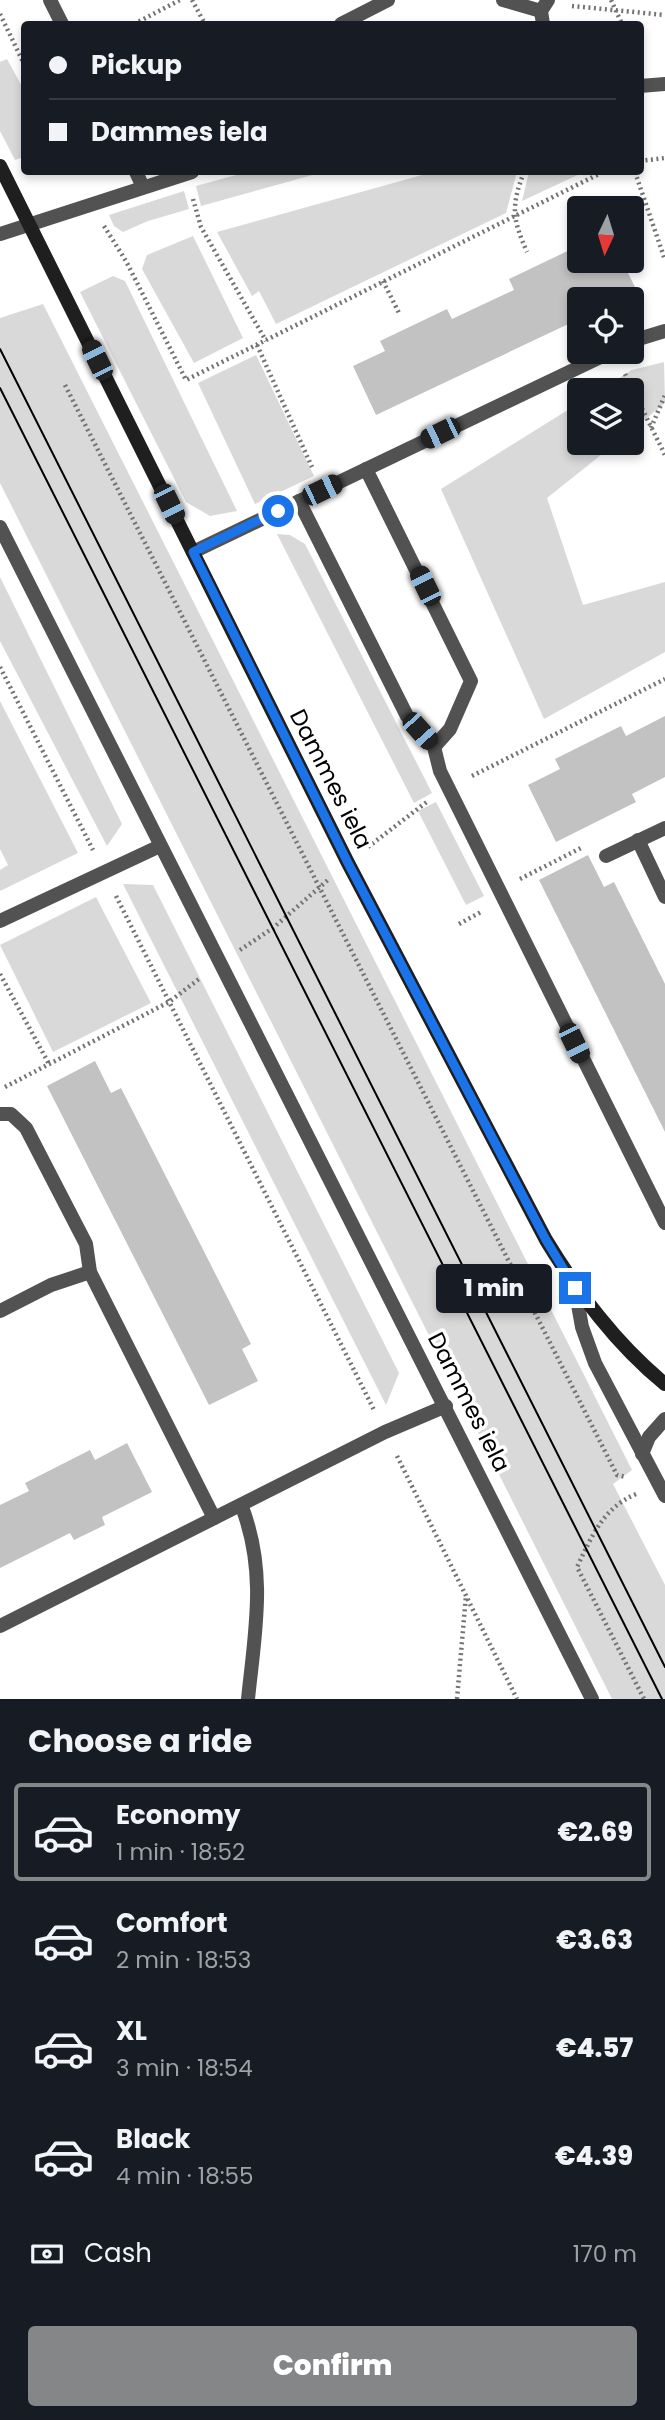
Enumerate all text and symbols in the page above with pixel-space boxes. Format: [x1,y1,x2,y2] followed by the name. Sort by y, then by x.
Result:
[91,47,182,83] text: Pickup
[91,114,268,150] text: Dammes iela
[567,196,644,273] north arrow
[567,196,644,455] map controls
[567,287,644,364] button: locate
[79,337,116,383] car
[567,378,644,455] button: layers
[417,414,464,452] car
[299,471,346,509] car
[151,481,188,527] car
[262,495,294,527] route start
[407,563,444,609] car
[282,704,380,854] street label: Dammes iela
[399,708,442,754] car
[556,1020,593,1066] car
[435,1264,550,1312] callout: 1 min
[464,1272,524,1304] text: 1 min
[559,1272,591,1304] route end
[420,1327,518,1477] street label: Dammes iela
[28,1718,252,1763] text: Choose a ride
[116,1797,240,1833] text: Economy
[32,1801,95,1864] icon: car
[557,1814,633,1850] text: €2.69
[116,1836,245,1868] text: 1 min · 18:52
[116,1905,228,1941] text: Comfort
[32,1909,95,1972] icon: car
[556,1922,633,1958] text: €3.63
[116,1944,251,1976] text: 2 min · 18:53
[116,2013,147,2049] text: XL
[32,2017,95,2080] icon: car
[556,2030,633,2066] text: €4.57
[116,2052,253,2084] text: 3 min · 18:54
[116,2121,190,2157] text: Black
[32,2125,95,2188] icon: car
[555,2138,633,2174] text: €4.39
[116,2160,254,2192] text: 4 min · 18:55
[28,2235,66,2273] icon: cash
[84,2235,152,2271] text: Cash
[573,2238,637,2270] text: 170 m
[28,2326,637,2406] button: Confirm

